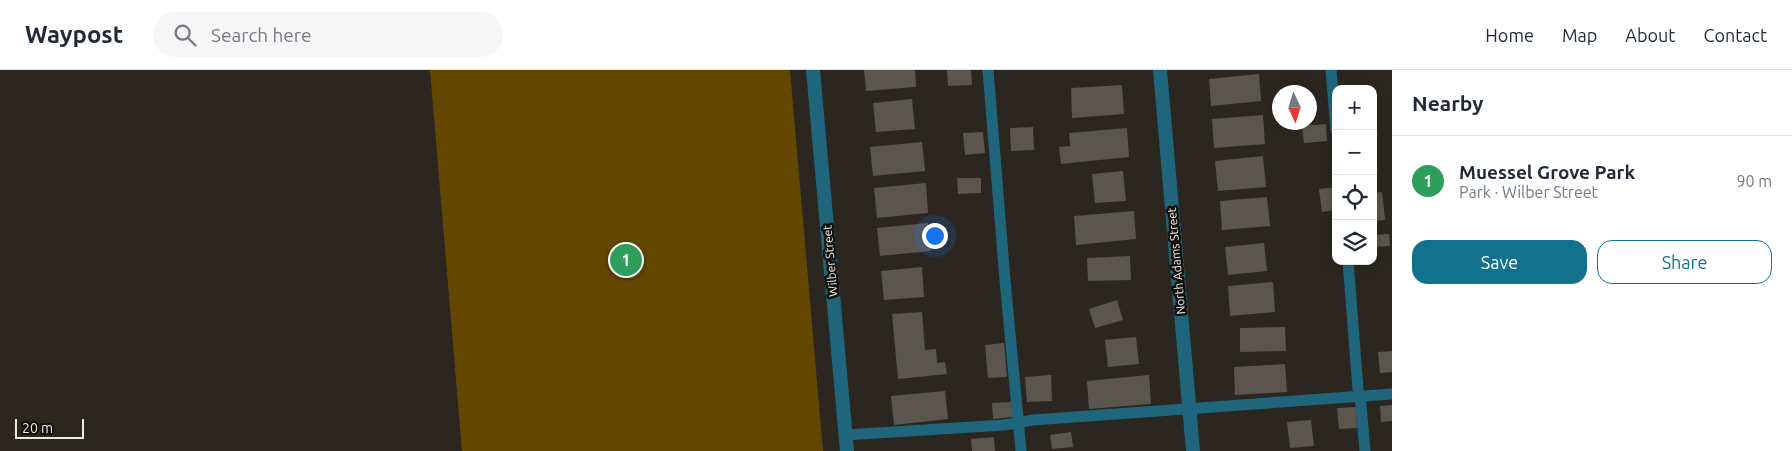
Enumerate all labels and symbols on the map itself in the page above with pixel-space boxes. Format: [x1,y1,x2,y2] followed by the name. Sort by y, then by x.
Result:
[1272,85,1317,130] north arrow
[1165,207,1187,315] street label: North Adams Street
[922,223,948,249] your location
[820,224,840,297] street label: Wilber Street
[610,241,642,279] pin: 1
[15,416,84,439] scale bar

